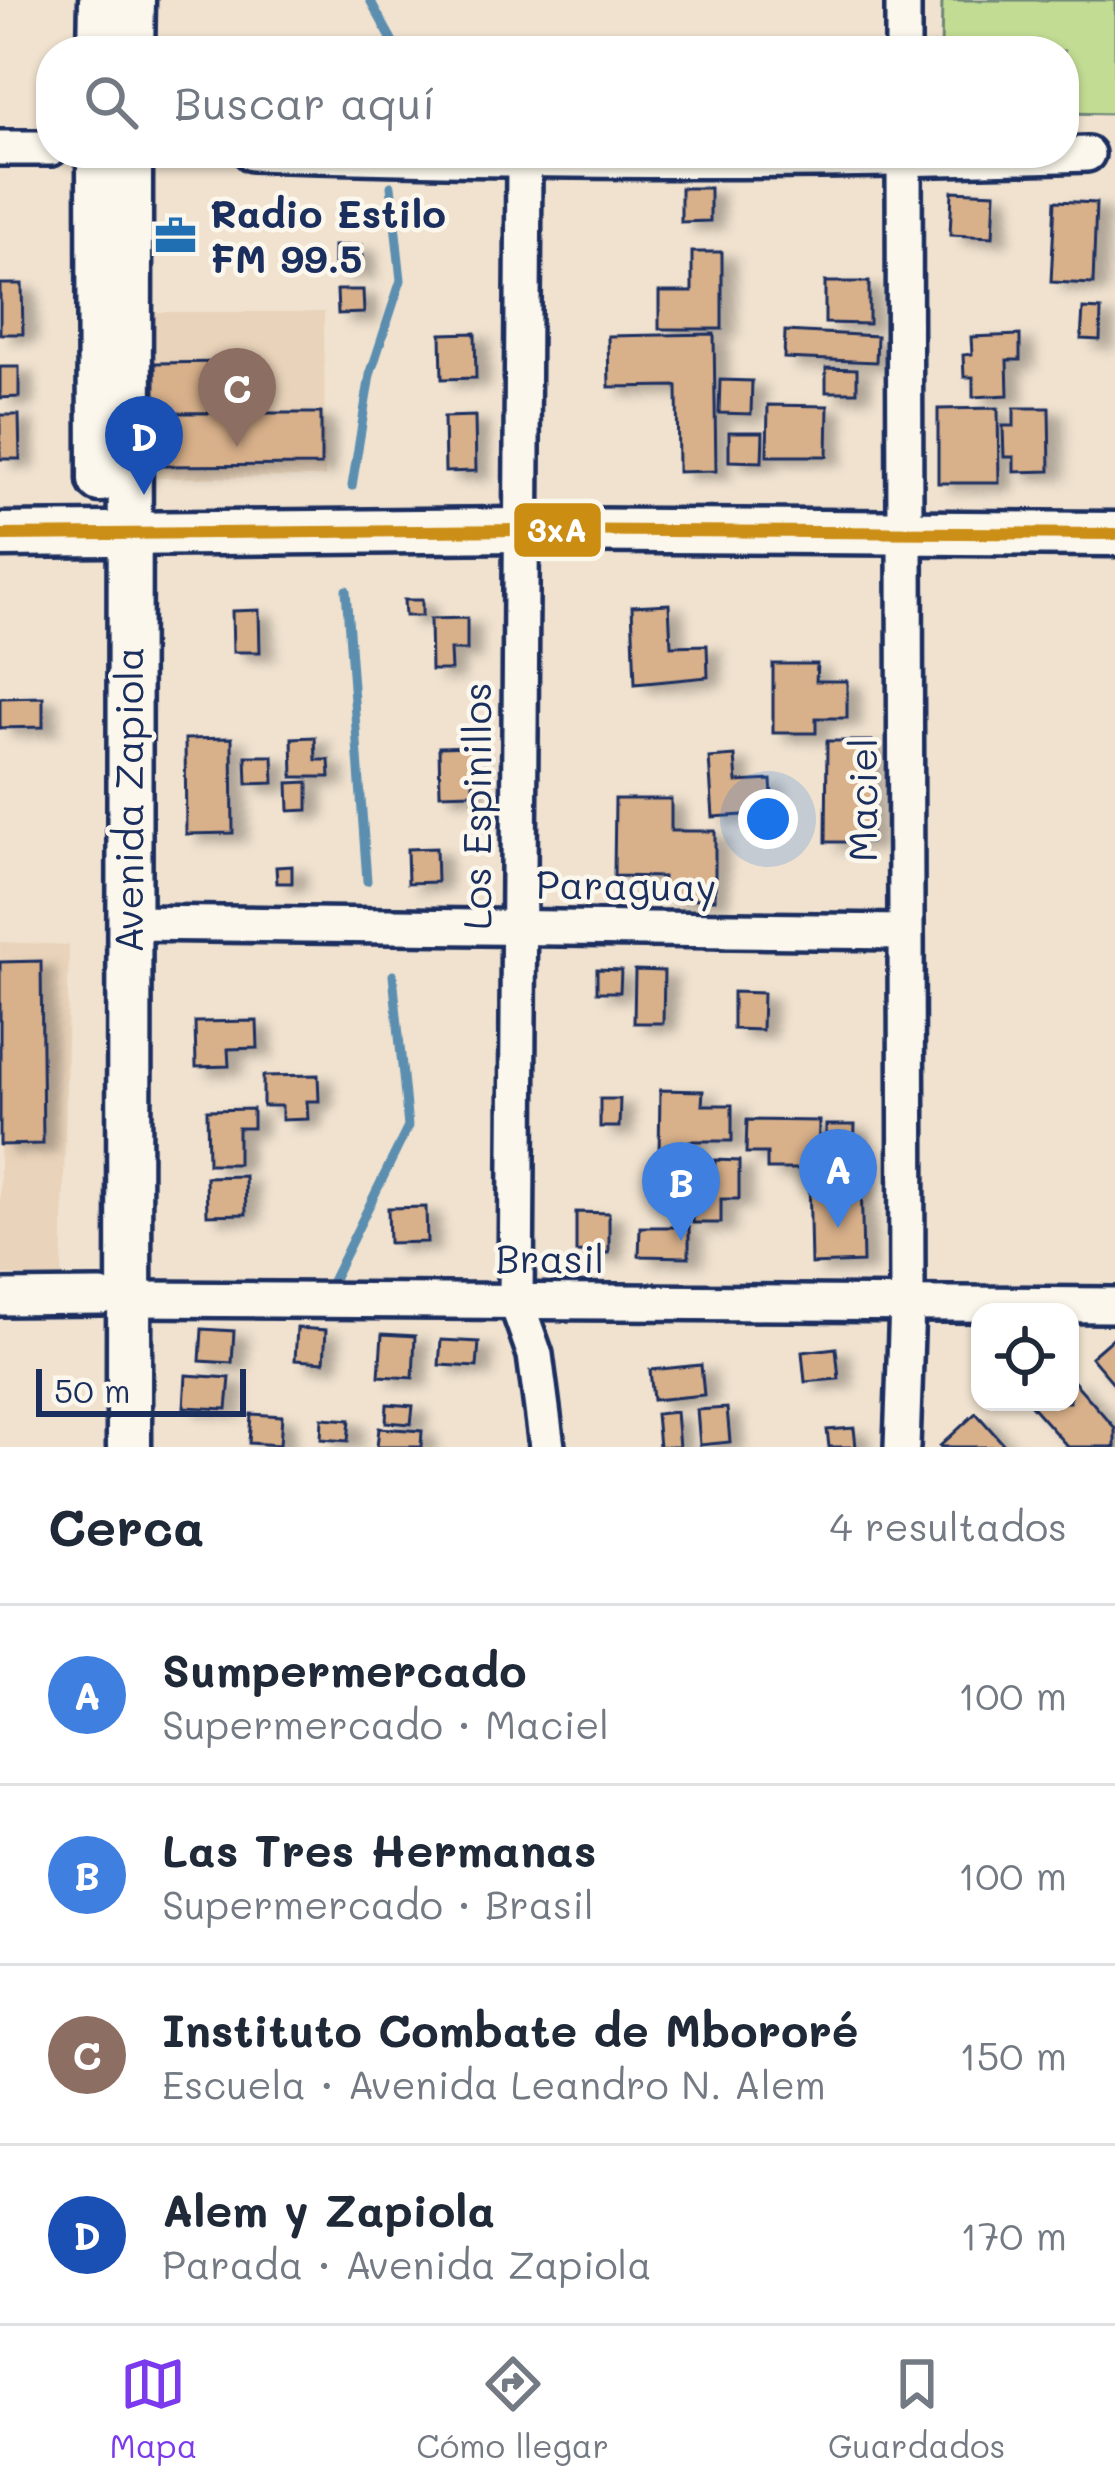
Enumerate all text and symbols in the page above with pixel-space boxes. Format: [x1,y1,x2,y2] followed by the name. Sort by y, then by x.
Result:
[36,36,1079,168] search box
[78,69,144,135] icon: search
[174,73,436,131] text: Buscar aquí
[210,187,446,283] place label: Radio Estilo FM 99.5
[153,213,199,259] office icon: Radio Estilo FM 99.5
[198,348,276,447] pin: C
[105,396,183,495] pin: D
[512,501,603,559] line badge: 3xA
[527,507,587,550] text: 3xA
[102,647,153,953] street label: Avenida Zapiola
[450,682,501,930] street label: Los Espinillos
[836,738,887,862] street label: Maciel
[738,789,798,849] your location
[535,857,717,913] street label: Paraguay
[799,1129,877,1228] pin: A
[642,1142,720,1241] pin: B
[496,1232,604,1283] street label: Brasil
[971,1303,1079,1411] map controls
[971,1303,1079,1411] button: locate
[36,1363,246,1416] scale bar
[54,1368,130,1411] text: 50 m
[48,1492,205,1559] text: Cerca
[830,1500,1067,1551] text: 4 resultados
[162,1640,527,1698] text: Sumpermercado
[73,1669,101,1720] text: A
[958,1669,1067,1720] text: 100 m
[162,1698,609,1749] text: Supermercado · Maciel
[162,1820,596,1878] text: Las Tres Hermanas
[74,1849,100,1900] text: B
[958,1849,1067,1900] text: 100 m
[162,1878,594,1929] text: Supermercado · Brasil
[162,2000,858,2058] text: Instituto Combate de Mbororé
[73,2029,101,2080] text: C
[959,2029,1067,2080] text: 150 m
[162,2058,826,2109] text: Escuela · Avenida Leandro N. Alem
[162,2180,495,2238] text: Alem y Zapiola
[73,2209,101,2260] text: D
[960,2209,1067,2260] text: 170 m
[162,2238,652,2289] text: Parada · Avenida Zapiola
[109,2351,197,2466] tab: Mapa
[416,2351,609,2466] tab: Cómo llegar
[828,2351,1006,2466] tab: Guardados

